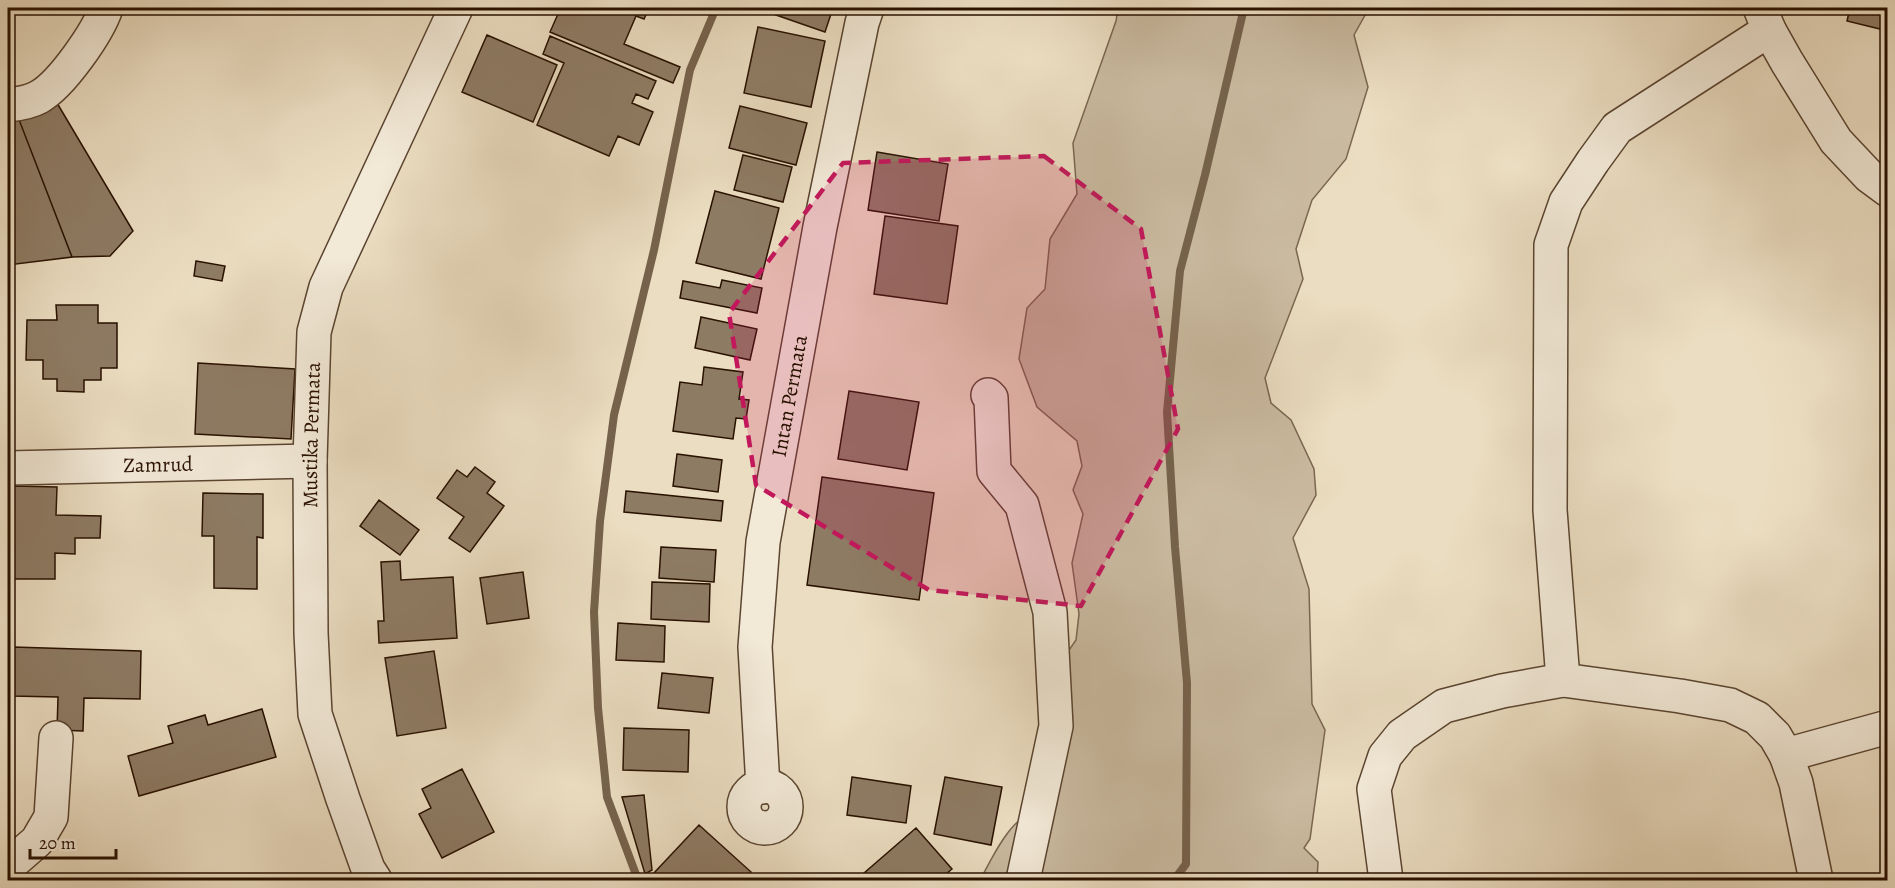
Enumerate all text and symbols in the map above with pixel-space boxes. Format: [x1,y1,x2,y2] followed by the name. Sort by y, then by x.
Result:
[765,332,814,459] street label: Intan Permata
[296,361,327,508] street label: Mustika Permata
[123,450,194,479] street label: Zamrud
[30,822,116,860] scale bar
[39,831,76,855] text: 20 m

